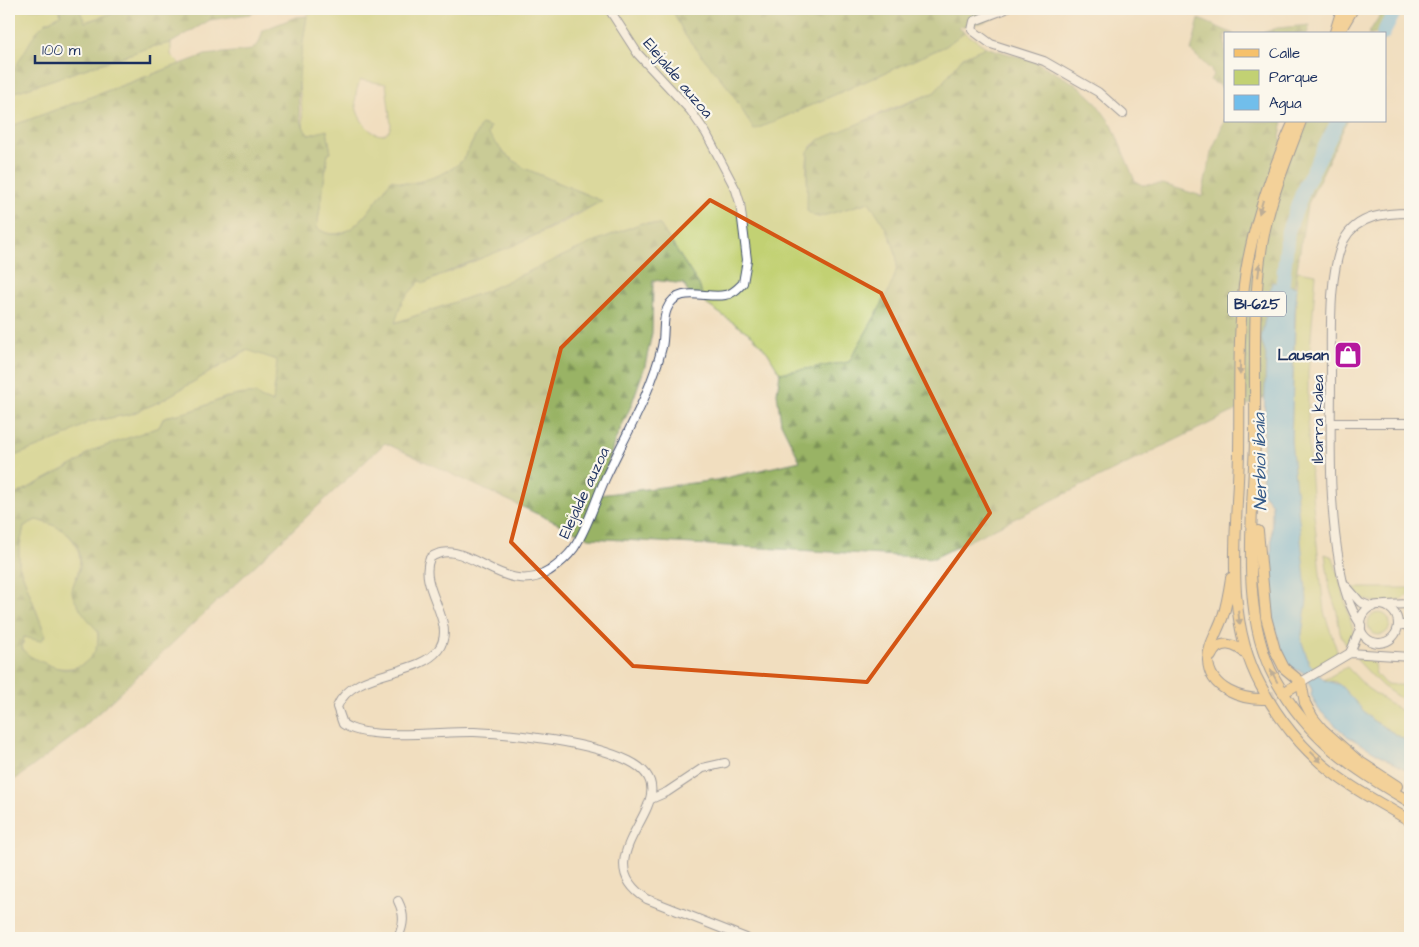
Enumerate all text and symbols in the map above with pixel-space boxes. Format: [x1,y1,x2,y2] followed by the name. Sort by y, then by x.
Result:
[35,32,150,64] scale bar
[1224,32,1386,122] legend
[638,33,718,123] street label: Elejalde auzoa
[42,40,81,61] text: 100 m
[1269,43,1300,64] text: Calle
[1269,67,1318,88] text: Parque
[1269,93,1302,115] text: Agua
[1256,200,1264,215] one-way arrow
[1255,261,1263,277] one-way arrow
[1228,292,1286,316] road number: BI-625
[1333,340,1363,370] shop icon: Lausan
[1277,344,1329,366] place label: Lausan
[1236,360,1244,376] one-way arrow
[1307,374,1329,464] street label: Ibarra kalea
[1247,412,1273,511] water label: Nerbioi ibaia
[553,444,615,542] street label: Elejalde auzoa
[1235,610,1243,626] one-way arrow
[1270,669,1278,683] one-way arrow
[1310,751,1322,763] one-way arrow

